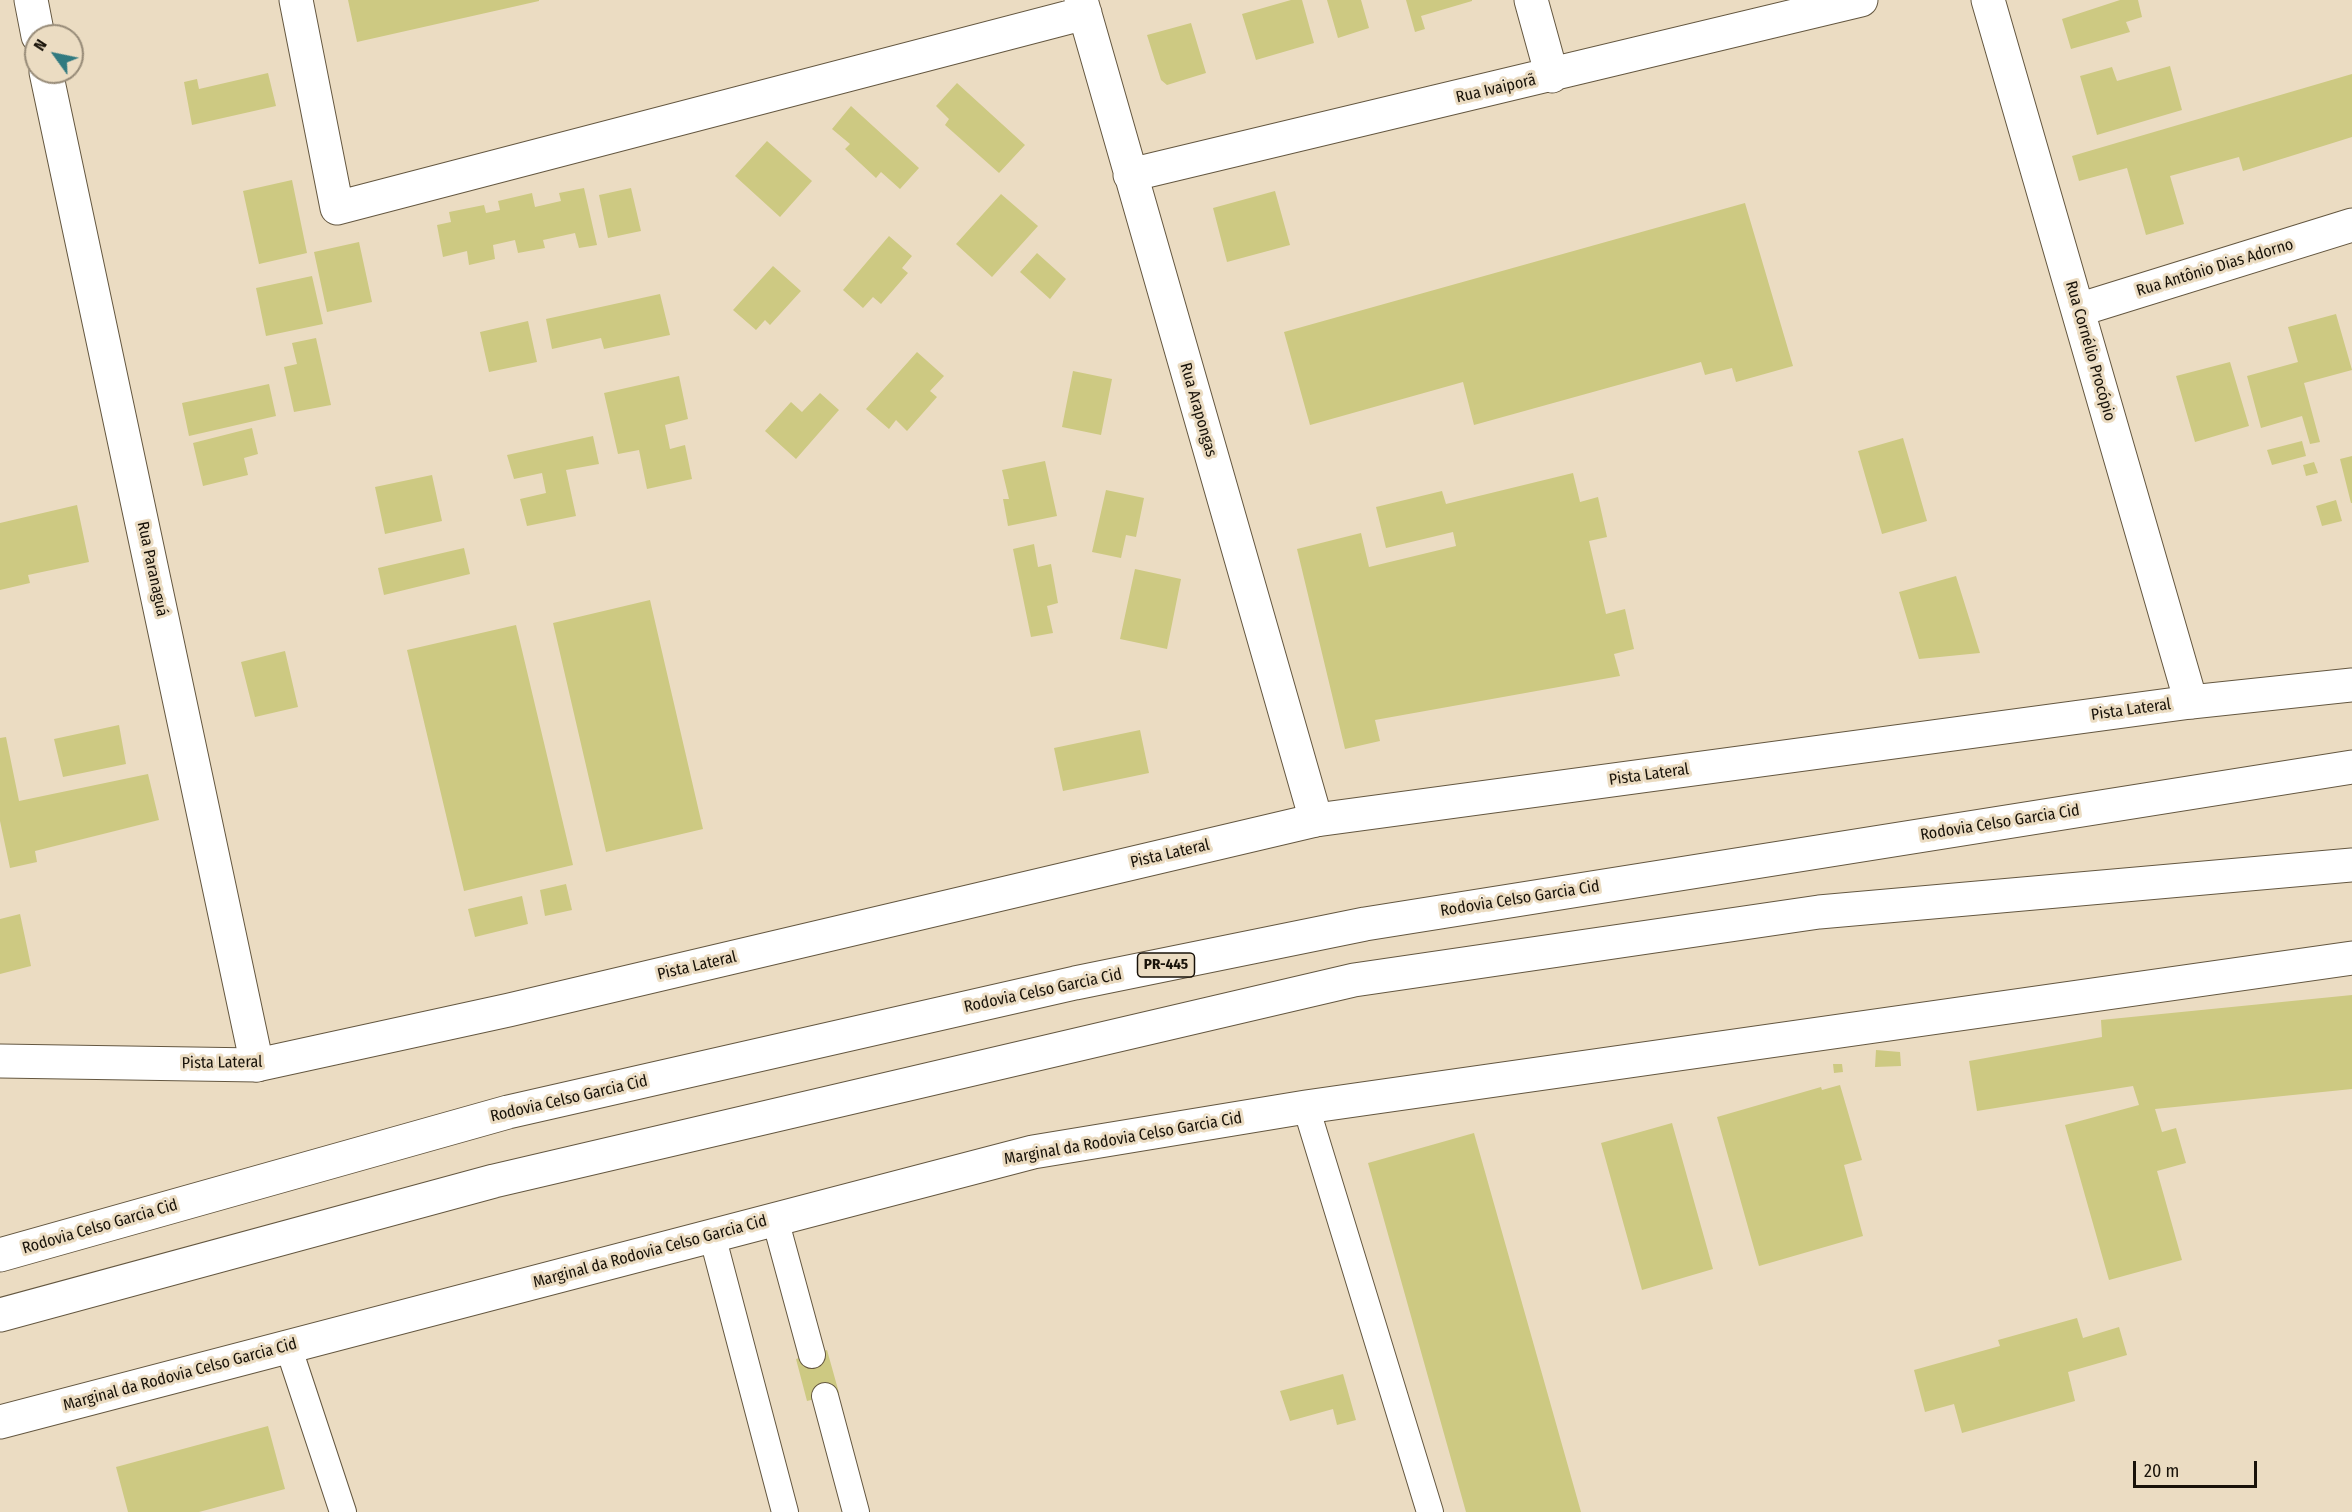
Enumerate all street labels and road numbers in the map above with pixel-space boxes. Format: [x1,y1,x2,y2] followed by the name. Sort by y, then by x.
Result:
[1454,70,1538,108] street label: Rua Ivaiporã
[2134,235,2296,301] street label: Rua Antônio Dias Adorno
[2061,279,2119,423] street label: Rua Cornélio Procópio
[1175,361,1221,459] street label: Rua Arapongas
[133,520,171,618] street label: Rua Paranaguá
[2090,695,2172,725] street label: Pista Lateral
[1608,760,1690,790] street label: Pista Lateral
[1919,801,2081,845] street label: Rodovia Celso Garcia Cid
[1129,836,1211,872] street label: Pista Lateral
[1439,877,1601,921] street label: Rodovia Celso Garcia Cid
[656,948,738,984] street label: Pista Lateral
[1138,953,1194,977] road number: PR-445
[962,965,1124,1017] street label: Rodovia Celso Garcia Cid
[182,1053,262,1073] street label: Pista Lateral
[488,1072,650,1126] street label: Rodovia Celso Garcia Cid
[1003,1109,1243,1169] street label: Marginal da Rodovia Celso Garcia Cid
[20,1196,180,1258] street label: Rodovia Celso Garcia Cid
[531,1212,769,1292] street label: Marginal da Rodovia Celso Garcia Cid
[61,1335,299,1415] street label: Marginal da Rodovia Celso Garcia Cid

